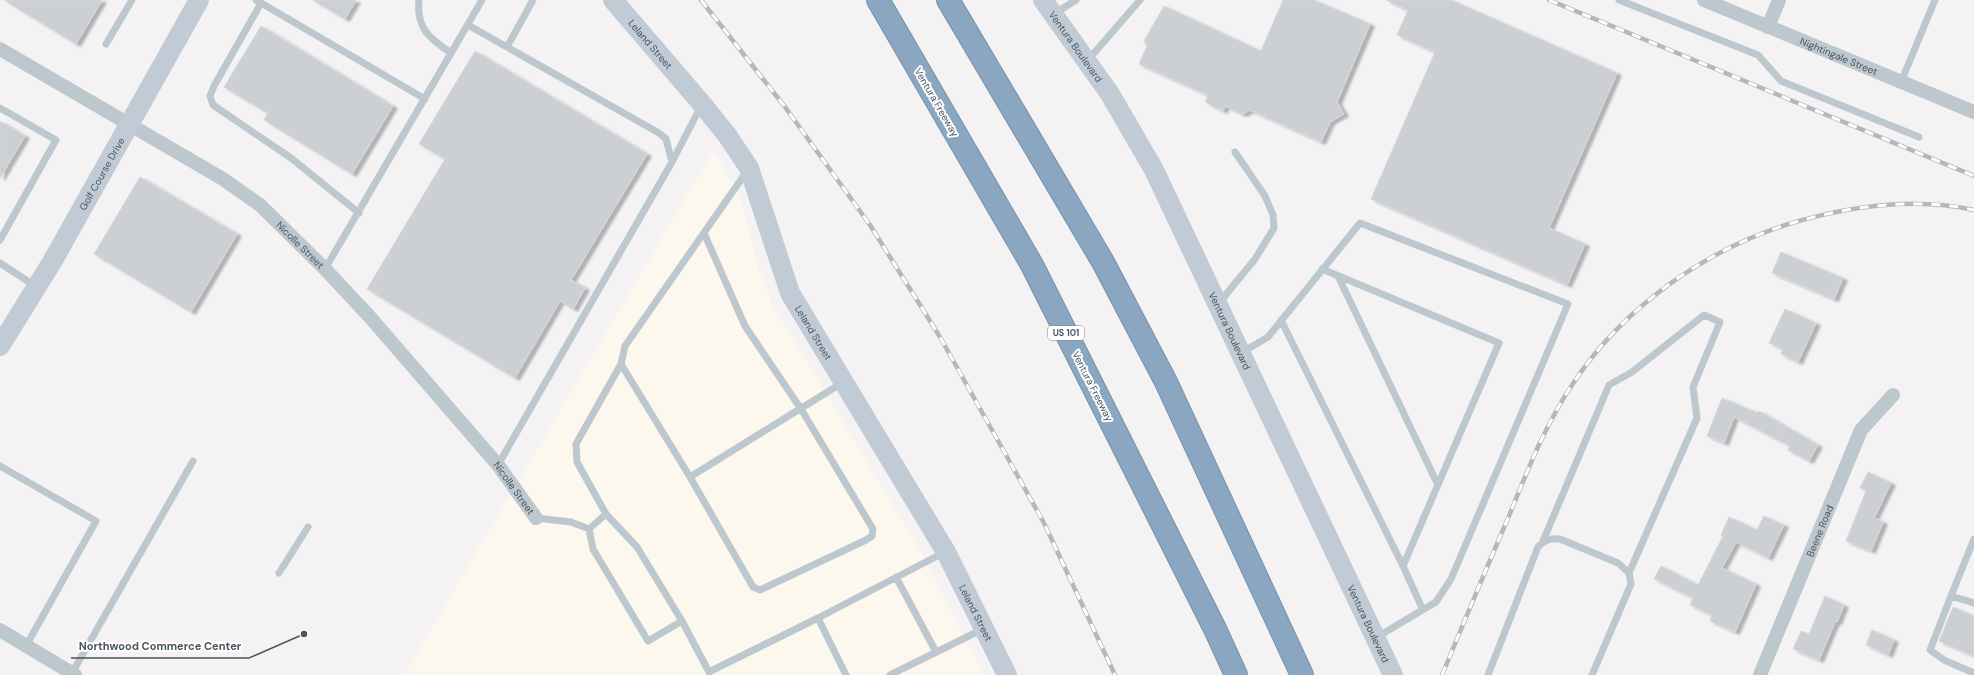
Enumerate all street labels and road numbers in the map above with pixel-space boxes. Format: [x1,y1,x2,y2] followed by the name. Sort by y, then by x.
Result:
[1046,8,1106,85] street label: Ventura Boulevard
[625,17,675,72] street label: Leland Street
[1798,35,1879,78] street label: Nightingale Street
[912,66,962,139] street label: Ventura Freeway
[76,135,128,213] street label: Golf Course Drive
[273,219,327,272] street label: Nicolle Street
[1206,290,1254,372] street label: Ventura Boulevard
[792,303,835,362] street label: Leland Street
[1048,326,1084,340] road number: US 101
[1069,349,1116,424] street label: Ventura Freeway
[490,459,537,517] street label: Nicolle Street
[1803,503,1836,559] street label: Beene Road
[956,582,995,643] street label: Leland Street
[1344,583,1392,665] street label: Ventura Boulevard

